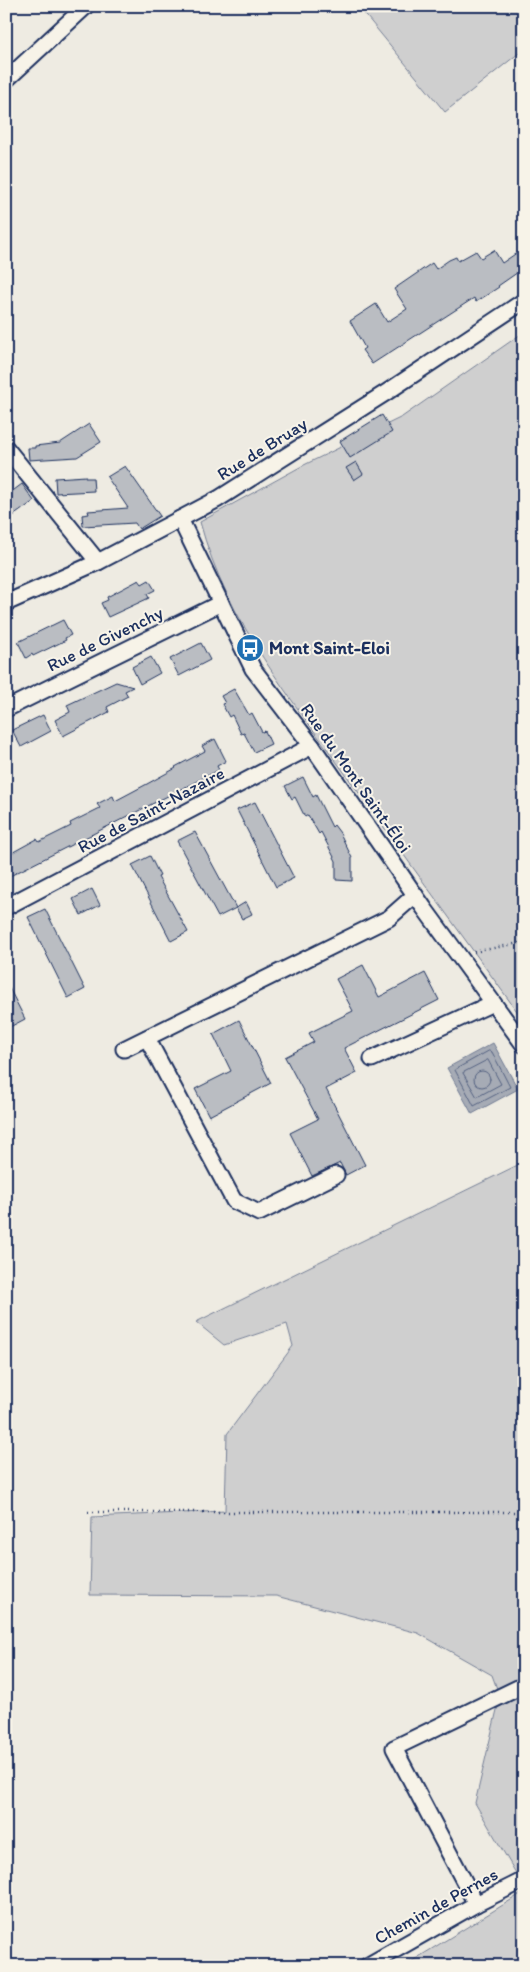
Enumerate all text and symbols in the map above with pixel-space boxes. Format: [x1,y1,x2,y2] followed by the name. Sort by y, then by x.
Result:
[213,412,311,485] street label: Rue de Bruay
[43,601,167,677] street label: Rue de Givenchy
[235,633,265,663] bus stop icon: Mont Saint-Eloi
[269,637,390,659] place label: Mont Saint-Eloi
[296,699,416,857] street label: Rue du Mont Saint-Éloi
[74,762,228,858] street label: Rue de Saint-Nazaire
[370,1863,502,1949] street label: Chemin de Pernes

